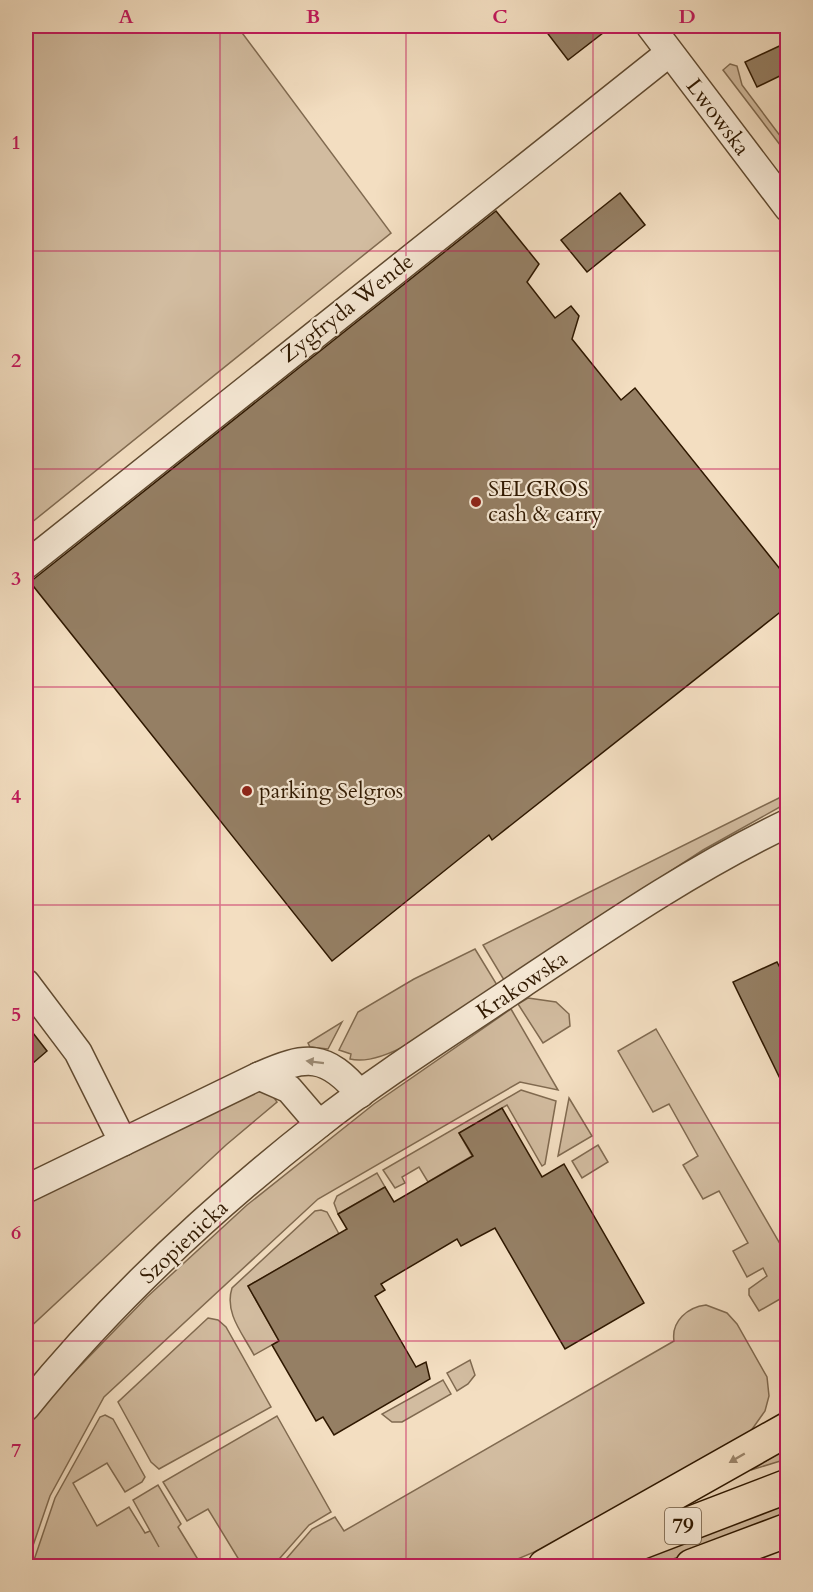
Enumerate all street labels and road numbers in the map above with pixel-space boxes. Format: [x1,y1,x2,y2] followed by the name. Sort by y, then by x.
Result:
[679,72,757,162] street label: Lwowska
[274,246,420,370] street label: Zygfryda Wende
[471,943,574,1026] street label: Krakowska
[133,1193,235,1291] street label: Szopienicka
[665,1508,701,1544] road number: 79

